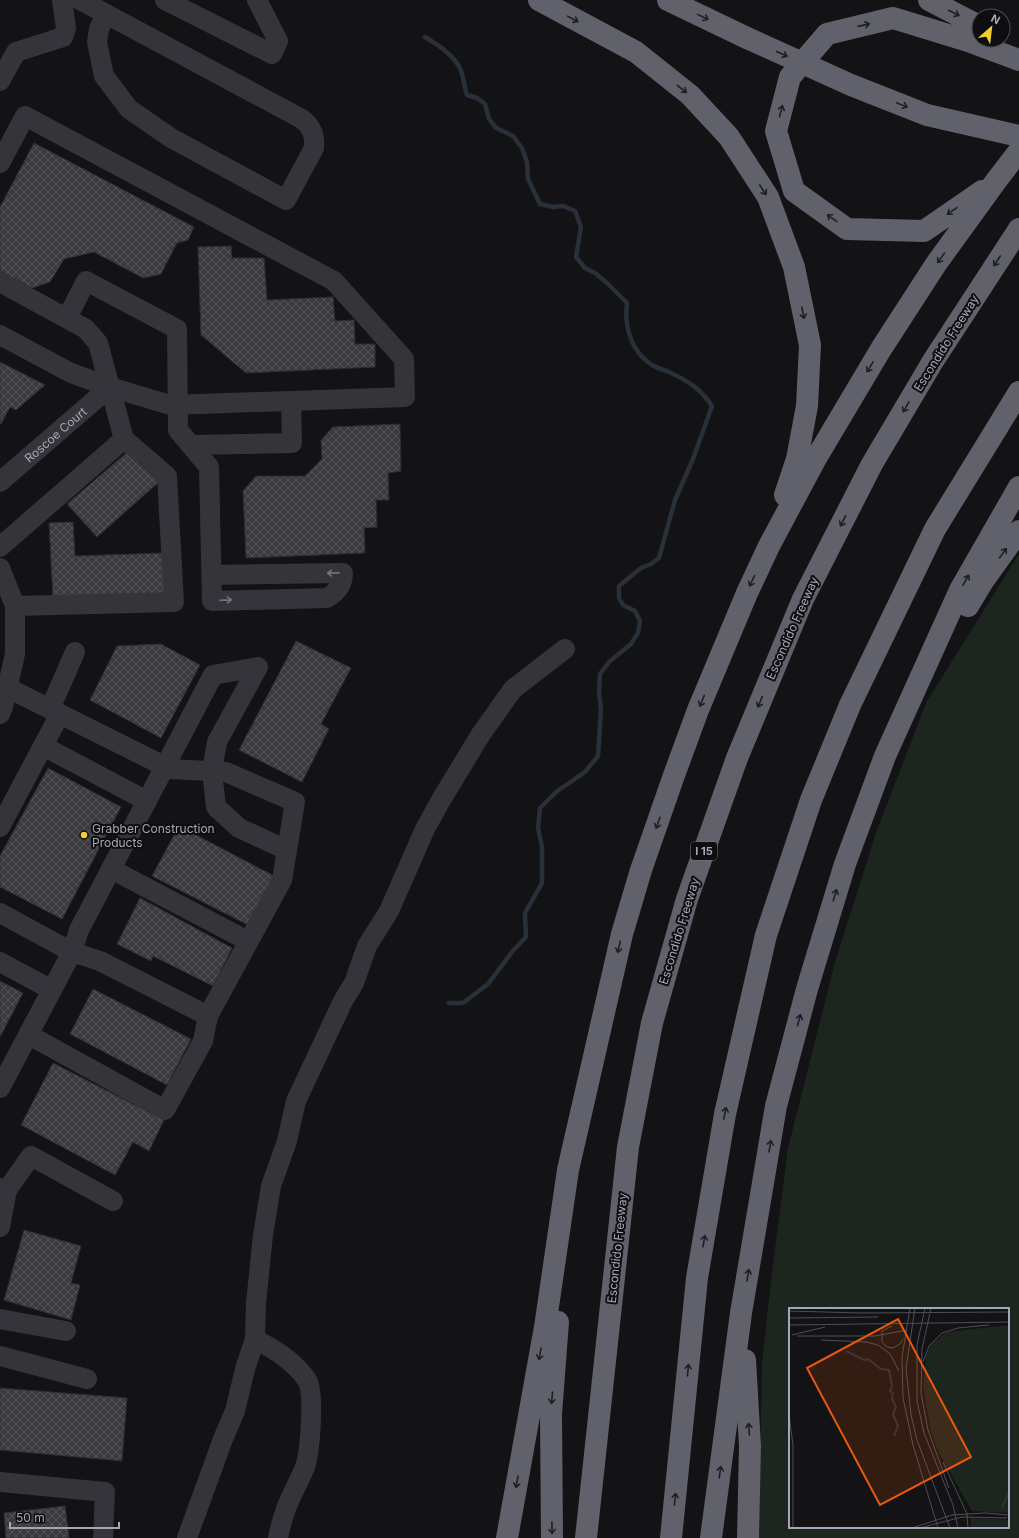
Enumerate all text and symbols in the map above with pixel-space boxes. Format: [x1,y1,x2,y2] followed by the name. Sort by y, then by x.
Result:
[971,8,1011,48] north arrow
[948,10,960,17] one-way arrow
[989,11,1003,27] text: N
[697,14,709,21] one-way arrow
[567,15,579,23] one-way arrow
[857,21,870,29] one-way arrow
[776,51,788,58] one-way arrow
[677,84,688,93] one-way arrow
[895,102,907,110] one-way arrow
[778,105,785,118] one-way arrow
[759,184,767,195] one-way arrow
[947,207,958,215] one-way arrow
[827,214,838,222] one-way arrow
[936,252,945,263] one-way arrow
[993,255,1001,266] one-way arrow
[910,292,982,394] street label: Escondido Freeway
[800,306,808,319] one-way arrow
[865,361,873,373] one-way arrow
[901,401,909,413] one-way arrow
[21,403,89,465] street label: Roscoe Court
[839,515,846,527] one-way arrow
[999,547,1007,558] one-way arrow
[327,569,340,577] one-way arrow
[763,574,821,682] street label: Escondido Freeway
[962,574,970,586] one-way arrow
[748,575,755,587] one-way arrow
[219,597,232,604] one-way arrow
[698,694,705,706] one-way arrow
[756,696,763,708] one-way arrow
[653,817,661,829] one-way arrow
[92,821,215,850] place label: Grabber Construction Products
[79,830,89,840] marker: Grabber Construction Products
[691,842,717,860] road number: I 15
[656,876,702,986] street label: Escondido Freeway
[832,889,840,901] one-way arrow
[615,940,623,953] one-way arrow
[796,1014,803,1027] one-way arrow
[722,1107,730,1120] one-way arrow
[766,1140,774,1153] one-way arrow
[604,1192,630,1304] street label: Escondido Freeway
[700,1235,708,1248] one-way arrow
[744,1269,752,1282] one-way arrow
[789,1308,1009,1528] inset map
[536,1347,544,1360] one-way arrow
[684,1364,692,1377] one-way arrow
[548,1391,556,1404] one-way arrow
[746,1423,753,1436] one-way arrow
[716,1466,724,1479] one-way arrow
[513,1475,521,1488] one-way arrow
[671,1493,679,1506] one-way arrow
[10,1504,119,1530] scale bar
[16,1510,45,1525] text: 50 m
[548,1521,556,1534] one-way arrow

